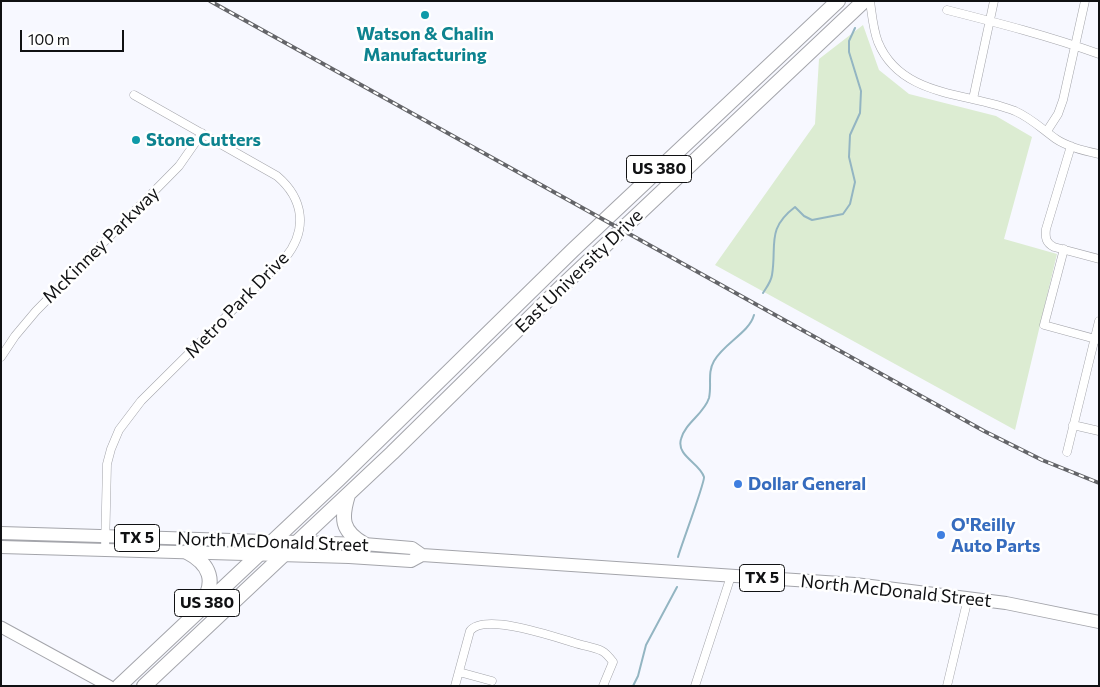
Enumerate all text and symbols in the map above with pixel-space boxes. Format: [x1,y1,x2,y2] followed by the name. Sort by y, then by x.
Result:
[419,9,431,21] marker: Watson & Chalin Manufacturing
[22,20,126,52] scale bar
[356,23,494,66] place label: Watson & Chalin Manufacturing
[28,30,70,48] text: 100 m
[146,129,261,151] place label: Stone Cutters
[130,134,142,146] marker: Stone Cutters
[626,156,692,182] road number: US 380
[38,182,164,308] street label: McKinney Parkway
[511,205,647,337] street label: East University Drive
[181,247,293,363] street label: Metro Park Drive
[748,473,866,495] place label: Dollar General
[732,478,744,490] marker: Dollar General
[951,514,1040,556] place label: O'Reilly Auto Parts
[114,524,160,552] road number: TX 5
[177,528,369,556] street label: North McDonald Street
[935,529,947,541] marker: O'Reilly Auto Parts
[740,564,784,592] road number: TX 5
[800,570,992,612] street label: North McDonald Street
[174,590,240,616] road number: US 380

